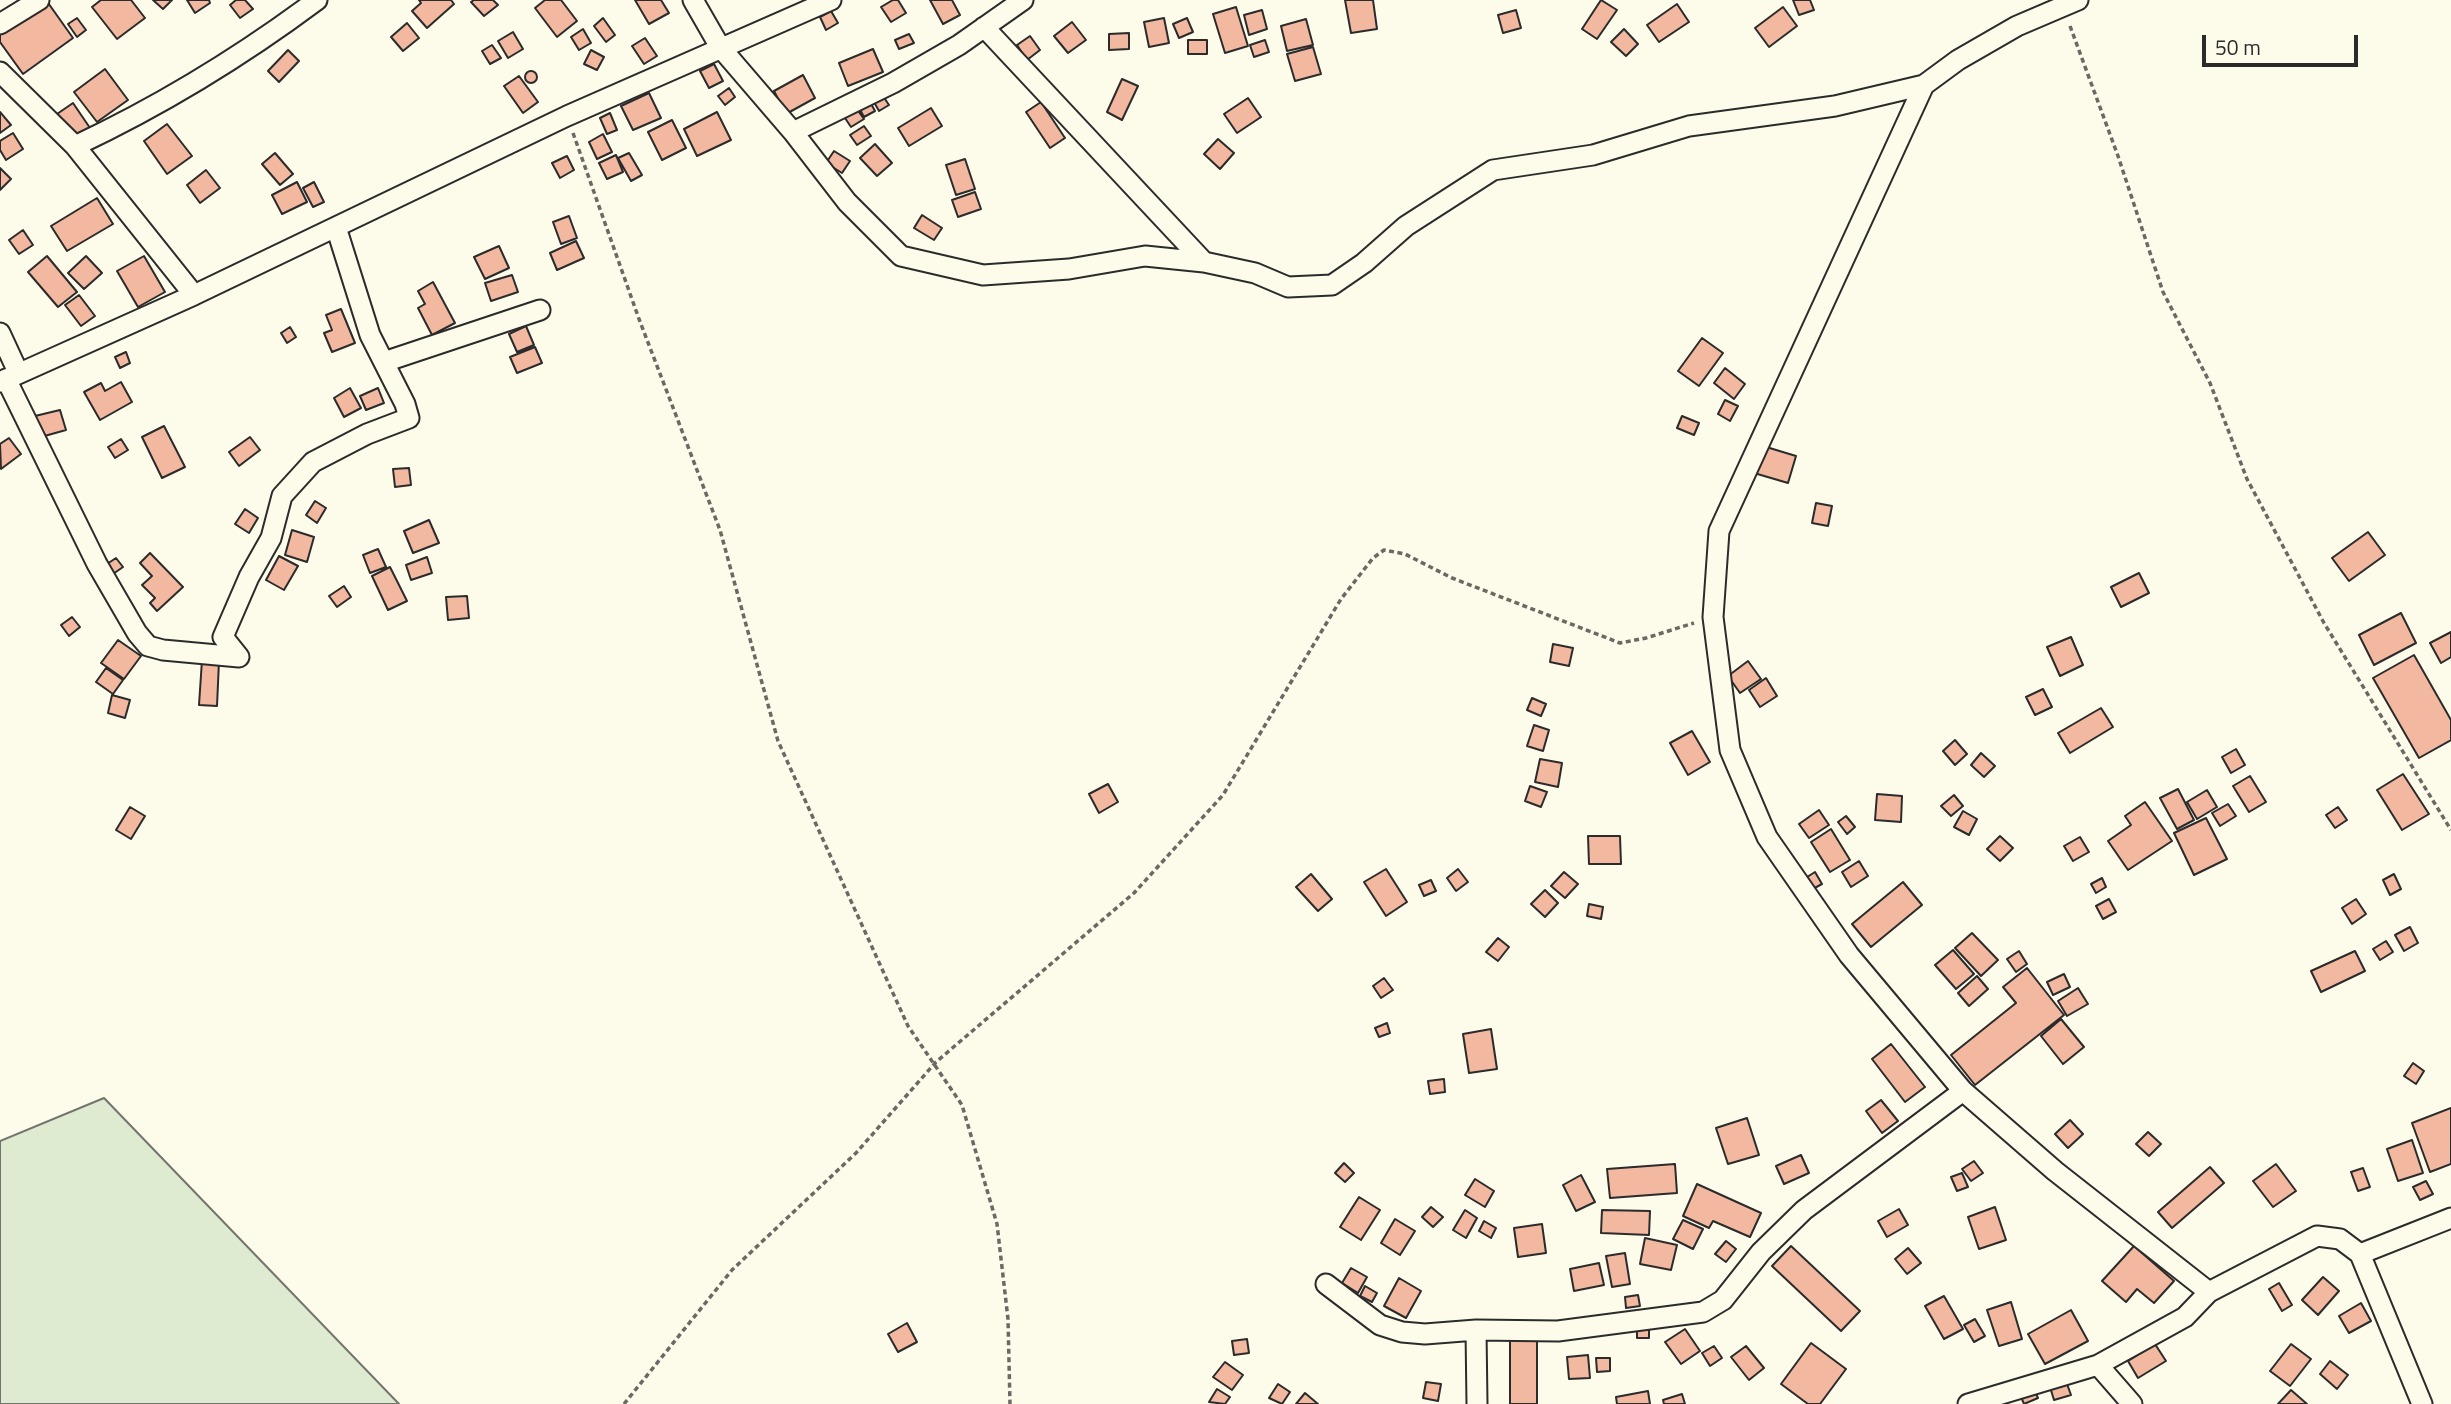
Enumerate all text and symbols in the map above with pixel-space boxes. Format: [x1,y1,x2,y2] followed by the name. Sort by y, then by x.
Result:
[2206,21,2362,65] scale bar
[2215,31,2261,63] text: 50 m

